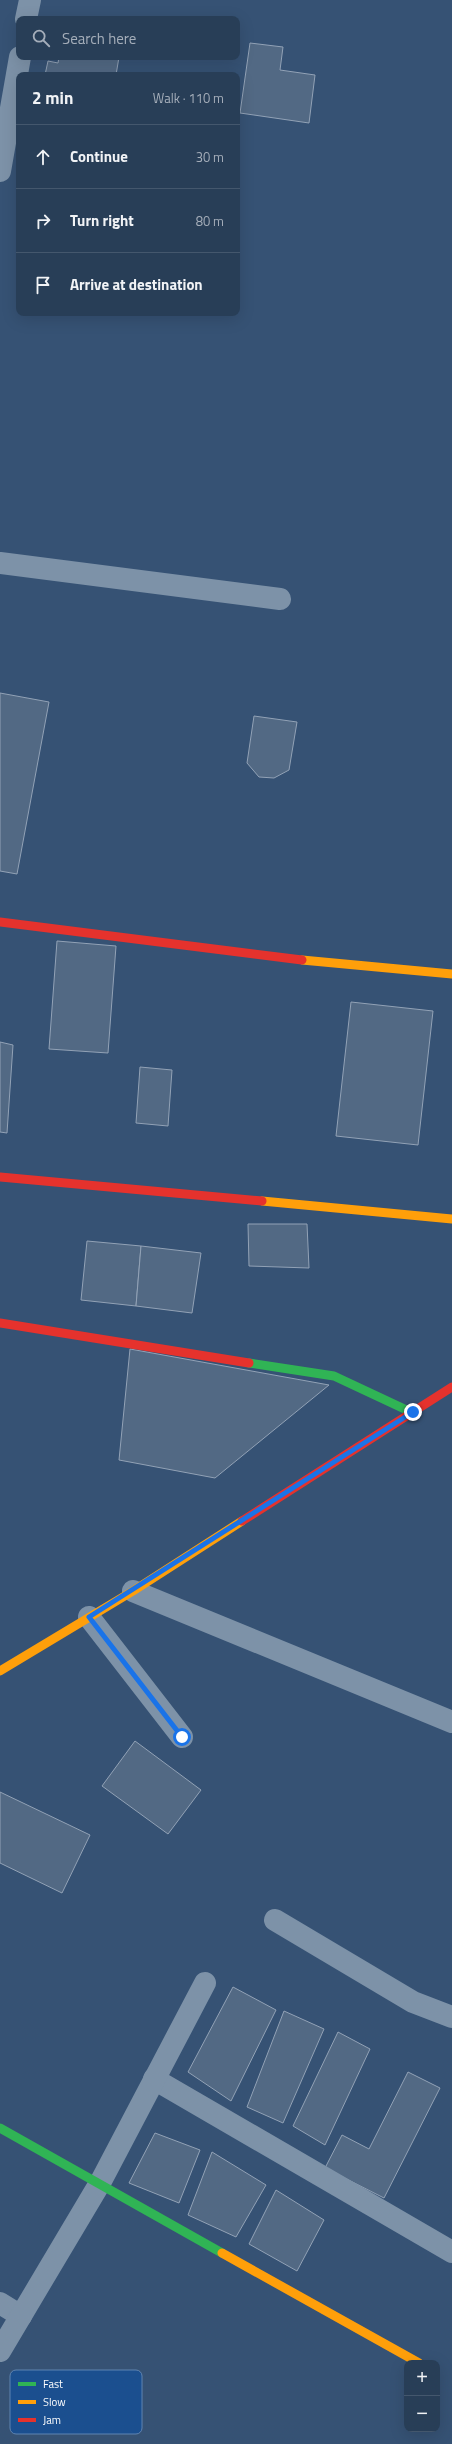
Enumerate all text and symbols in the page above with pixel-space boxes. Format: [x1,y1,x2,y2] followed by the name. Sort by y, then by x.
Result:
[16,16,240,60] search box
[30,27,52,49] icon: search
[62,27,136,50] text: Search here
[32,85,73,111] text: 2 min
[153,88,224,108] text: Walk · 110 m
[70,145,128,168] text: Continue
[32,146,54,168] icon: ahead
[196,147,224,167] text: 30 m
[70,209,134,232] text: Turn right
[32,210,54,232] icon: right
[196,211,224,231] text: 80 m
[70,273,203,296] text: Arrive at destination
[32,274,54,296] icon: arrive
[404,1403,422,1421] route end
[173,1728,191,1746] route start
[404,2360,440,2432] map controls
[404,2360,440,2396] button: +
[10,2370,142,2434] legend
[43,2376,63,2392] text: Fast
[43,2394,66,2410] text: Slow
[404,2396,440,2432] button: −
[43,2412,61,2428] text: Jam

